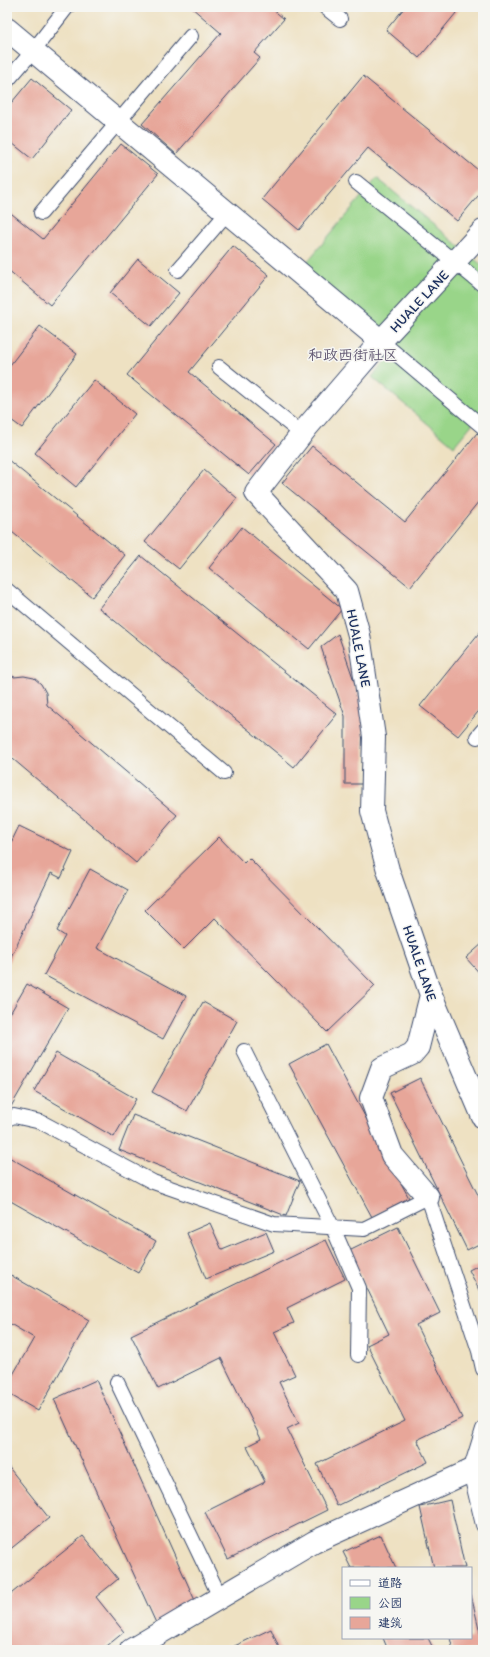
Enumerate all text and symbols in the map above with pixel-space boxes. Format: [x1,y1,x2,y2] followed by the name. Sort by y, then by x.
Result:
[386,266,453,336] street label: HUALE LANE
[308,346,398,364] district label: 和政西街社区
[343,608,374,689] street label: HUALE LANE
[399,923,441,1004] street label: HUALE LANE
[342,1567,472,1639] legend
[378,1576,402,1590] text: 道路
[378,1596,402,1610] text: 公园
[378,1616,402,1630] text: 建筑

